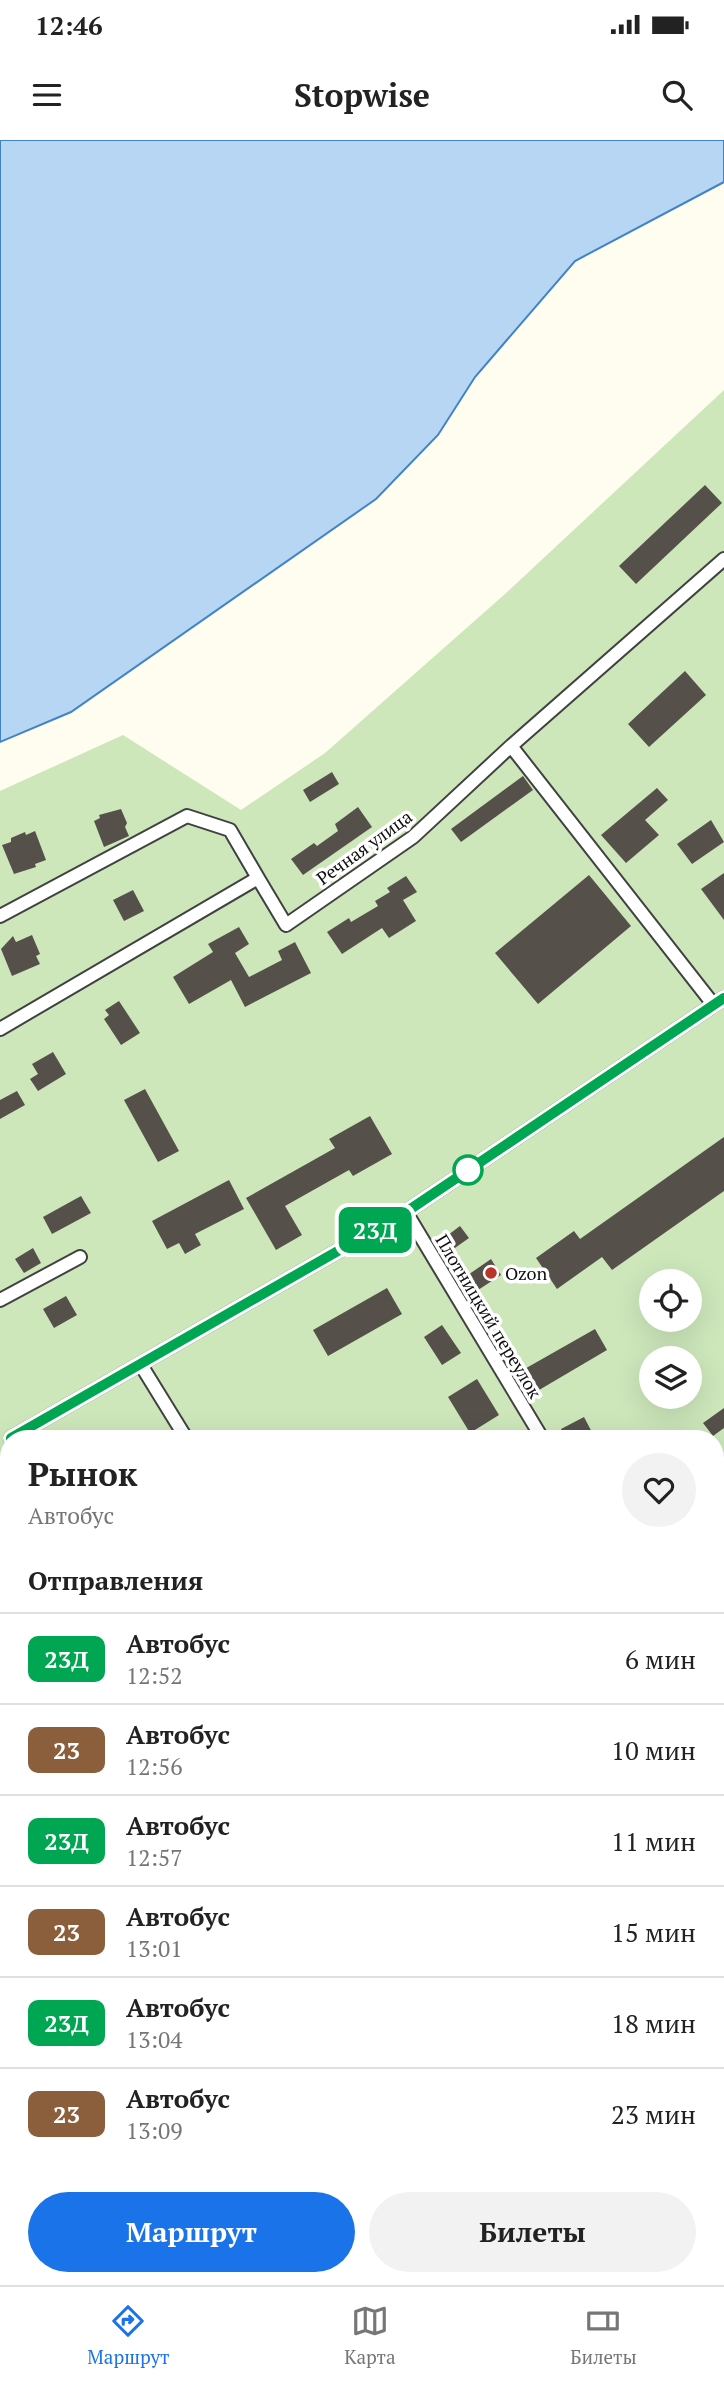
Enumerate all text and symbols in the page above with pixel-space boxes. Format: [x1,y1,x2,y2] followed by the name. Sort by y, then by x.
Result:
[35,8,103,42] text: 12:46
[294,74,430,116] text: Stopwise
[28,76,66,114] icon: menu
[658,76,696,114] icon: search
[311,804,417,890] street label: Речная улица
[453,1155,483,1185] unlabelled marker
[335,1207,415,1253] line badge: 23Д
[353,1214,397,1246] text: 23Д
[430,1229,548,1403] street label: Плотницкий переулок
[505,1261,548,1285] place label: Ozon
[483,1265,499,1281] marker: Ozon
[639,1269,702,1409] map controls
[639,1269,702,1332] button: locate
[639,1346,702,1409] button: layers
[28,1452,137,1495] text: Рынок
[622,1453,696,1527] button: heart
[28,1500,114,1531] text: Автобус
[28,1563,203,1597] text: Отправления
[126,1626,230,1660] text: Автобус
[625,1642,696,1676] text: 6 мин
[44,1643,89,1675] text: 23Д
[126,1660,183,1691] text: 12:52
[126,1717,230,1751] text: Автобус
[611,1733,696,1767] text: 10 мин
[53,1734,80,1766] text: 23
[126,1751,183,1782] text: 12:56
[126,1808,230,1842] text: Автобус
[611,1824,696,1858] text: 11 мин
[44,1825,89,1857] text: 23Д
[126,1842,183,1873] text: 12:57
[126,1899,230,1933] text: Автобус
[611,1915,696,1949] text: 15 мин
[53,1916,80,1948] text: 23
[126,1933,183,1964] text: 13:01
[126,1990,230,2024] text: Автобус
[611,2006,696,2040] text: 18 мин
[44,2007,89,2039] text: 23Д
[126,2024,183,2055] text: 13:04
[126,2081,230,2115] text: Автобус
[611,2097,696,2131] text: 23 мин
[53,2098,80,2130] text: 23
[126,2115,183,2146] text: 13:09
[28,2192,355,2272] button: Маршрут
[369,2192,696,2272] button: Билеты
[87,2302,170,2369] tab: Маршрут
[344,2302,396,2369] tab: Карта
[570,2302,637,2369] tab: Билеты

